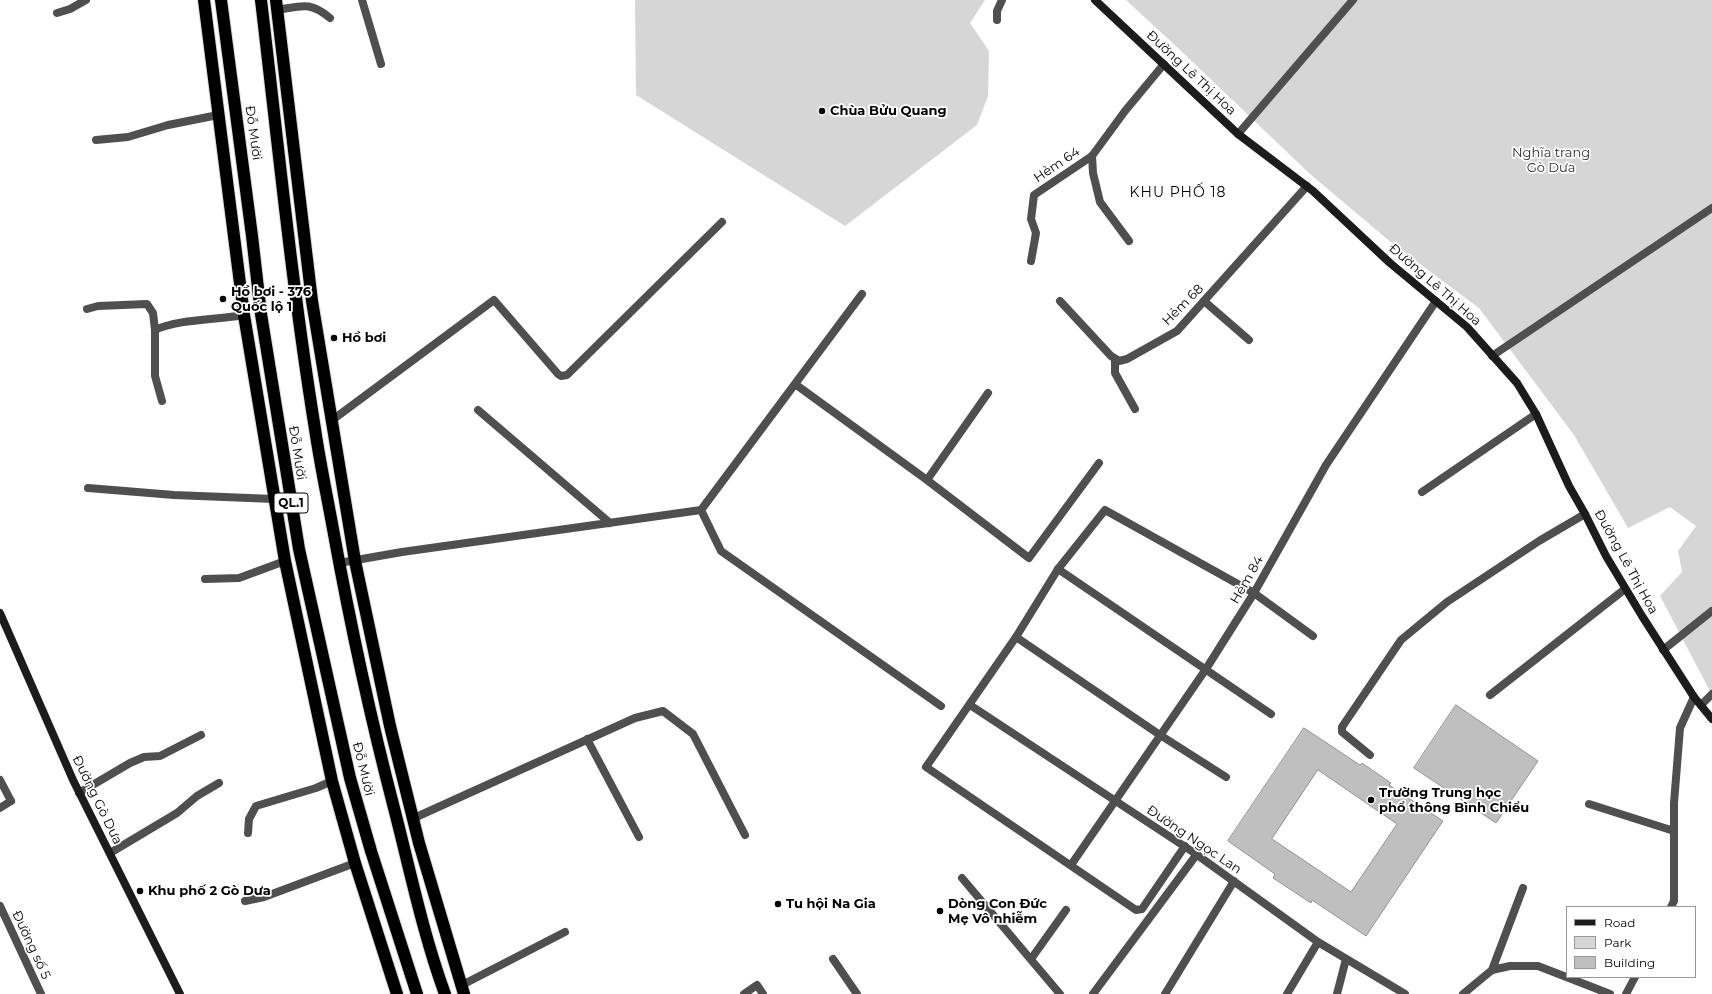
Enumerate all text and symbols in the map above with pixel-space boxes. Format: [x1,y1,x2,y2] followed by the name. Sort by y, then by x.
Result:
[1143,27,1239,119] street label: Đường Lê Thị Hoa
[830,103,947,119] place label: Chùa Bửu Quang
[241,105,265,161] street label: Đỗ Mười
[817,106,827,116] marker: Chùa Bửu Quang
[1031,144,1083,186] street label: Hẻm 64
[1512,145,1590,176] park label: Nghĩa trang Gò Dưa
[1130,185,1226,201] district label: KHU PHỐ 18
[1386,241,1484,329] street label: Đường Lê Thị Hoa
[1159,281,1207,329] street label: Hẻm 68
[231,284,311,315] place label: Hồ bơi - 376 Quốc lộ 1
[218,294,228,304] marker: Hồ bơi - 376 Quốc lộ 1
[342,330,386,346] place label: Hồ bơi
[329,333,339,343] marker: Hồ bơi
[285,425,309,481] street label: Đỗ Mười
[274,493,308,513] road number: QL.1
[1591,507,1661,617] street label: Đường Lê Thị Hoa
[1227,553,1267,607] street label: Hẻm 84
[349,740,377,798] street label: Đỗ Mười
[69,753,125,847] street label: Đường Gò Dưa
[1379,785,1529,816] place label: Trường Trung học phổ thông Bình Chiểu
[1366,795,1376,805] marker: Trường Trung học phổ thông Bình Chiểu
[1144,802,1244,878] street label: Đường Ngọc Lan
[148,883,271,899] place label: Khu phố 2 Gò Dưa
[135,886,145,896] marker: Khu phố 2 Gò Dưa
[786,896,876,912] place label: Tu hội Na Gia
[948,896,1047,927] place label: Dòng Con Đức Mẹ Vô nhiễm
[773,899,783,909] marker: Tu hội Na Gia
[935,906,945,916] marker: Dòng Con Đức Mẹ Vô nhiễm
[1566,906,1696,978] legend
[8,908,54,982] street label: Đường số 5
[1604,915,1635,930] text: Road
[1604,935,1631,950] text: Park
[1604,955,1655,970] text: Building

